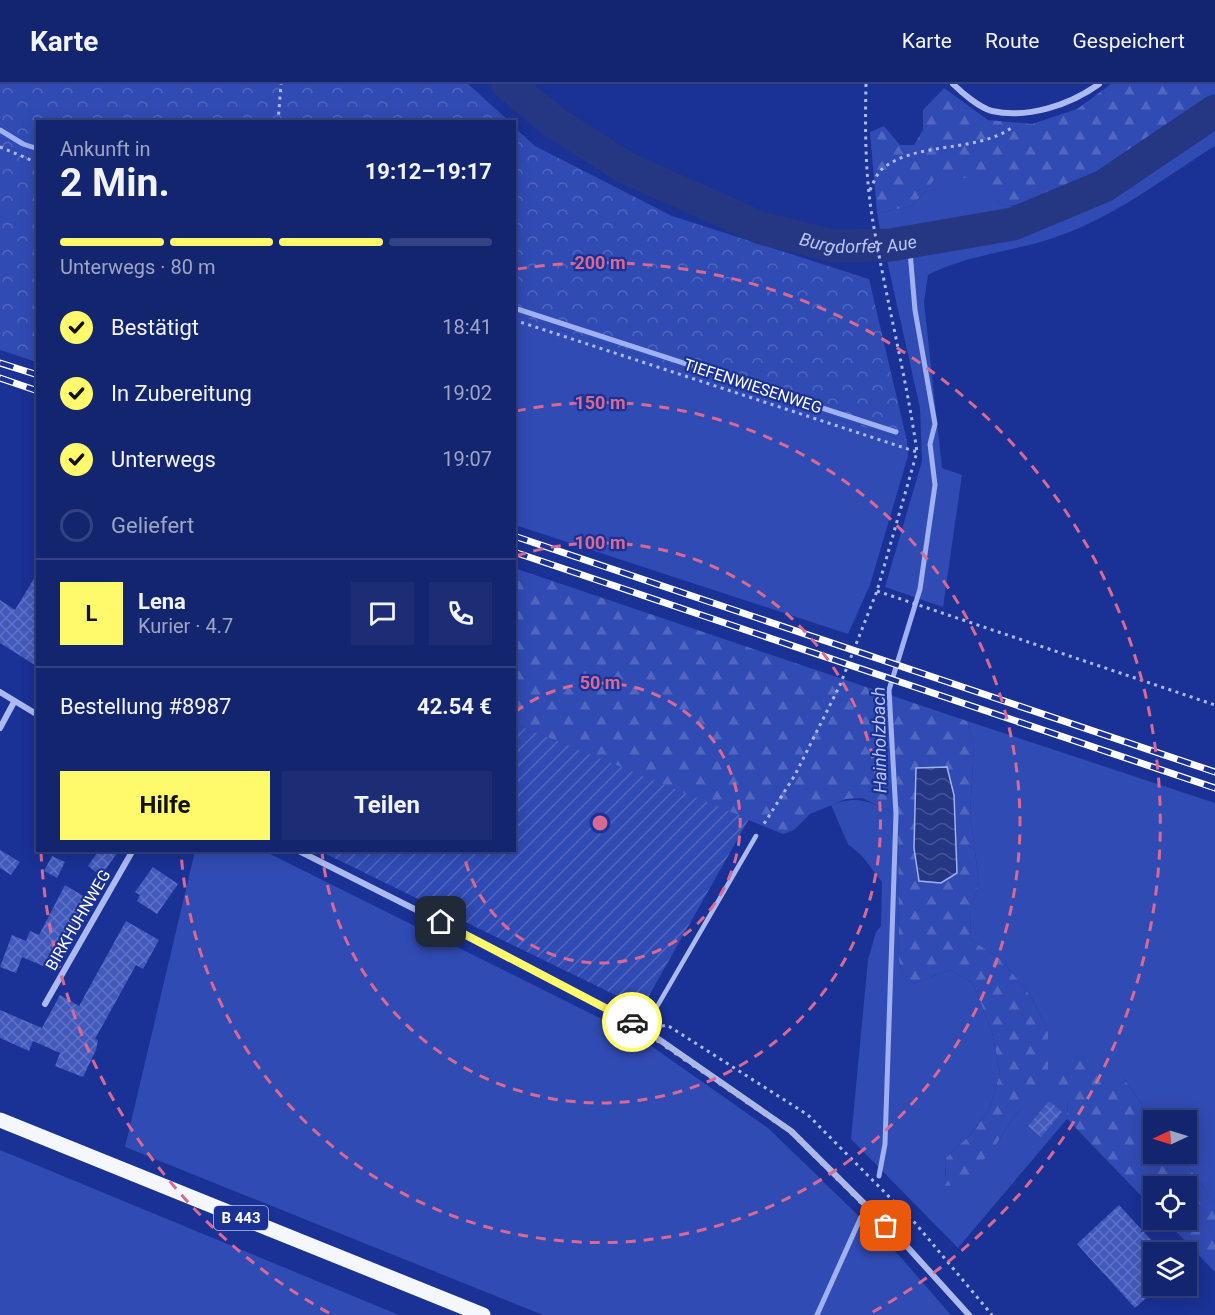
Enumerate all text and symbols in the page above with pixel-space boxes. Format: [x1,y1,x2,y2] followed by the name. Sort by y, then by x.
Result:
[30,25,98,58] text: Karte
[902,29,952,53] text: Karte
[985,29,1039,53] text: Route
[1072,29,1185,53] text: Gespeichert
[60,137,151,161] text: Ankunft in
[365,159,492,184] text: 19:12–19:17
[60,160,170,206] text: 2 Min.
[798,228,918,257] water label: Burgdorfer Aue
[574,252,626,273] text: 200 m
[60,255,215,279] text: Unterwegs · 80 m
[60,311,93,344] icon: check
[111,315,199,340] text: Bestätigt
[442,315,492,339] text: 18:41
[681,355,825,417] street label: TIEFENWIESENWEG
[60,377,93,410] icon: check
[111,381,252,406] text: In Zubereitung
[442,381,492,405] text: 19:02
[574,392,626,413] text: 150 m
[60,443,93,476] icon: check
[111,447,216,472] text: Unterwegs
[442,447,492,471] text: 19:07
[111,513,194,538] text: Geliefert
[574,532,626,553] text: 100 m
[351,582,414,645] button: chat
[429,582,492,645] button: phone
[138,589,186,614] text: Lena
[86,601,97,626] text: L
[138,614,233,638] text: Kurier · 4.7
[580,672,620,693] text: 50 m
[868,687,890,793] water label: Hainholzbach
[60,694,231,719] text: Bestellung #8987
[417,694,492,719] text: 42.54 €
[60,771,270,840] button: Hilfe
[282,771,492,840] button: Teilen
[590,813,610,833] centre of rings
[42,866,114,974] street label: BIRKHUHNWEG
[415,896,466,947] pin
[424,905,457,938] icon: home
[602,992,662,1052] courier
[616,1006,649,1039] icon: car
[1143,1110,1197,1164] north arrow
[1143,1110,1197,1296] map controls
[1143,1176,1197,1230] button: locate
[860,1200,911,1251] pin
[214,1206,268,1230] road number: B 443
[869,1209,902,1242] icon: bag
[1143,1242,1197,1296] button: layers

